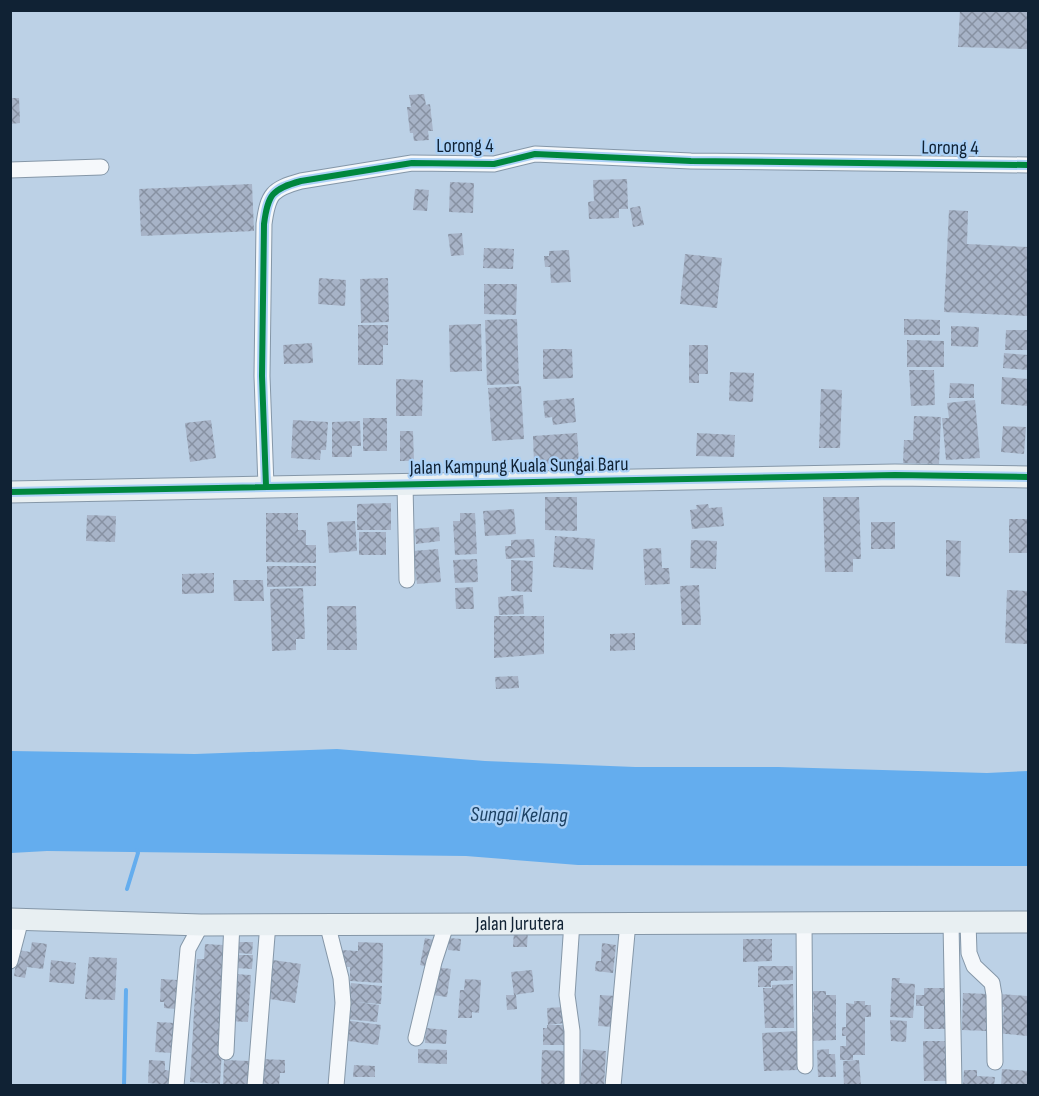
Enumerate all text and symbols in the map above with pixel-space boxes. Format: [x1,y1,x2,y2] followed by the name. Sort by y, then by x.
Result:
[436,134,494,158] street label: Lorong 4
[921,136,979,160] street label: Lorong 4
[408,452,629,480] street label: Jalan Kampung Kuala Sungai Baru
[470,802,568,828] water label: Sungai Kelang
[474,912,564,936] street label: Jalan Jurutera

